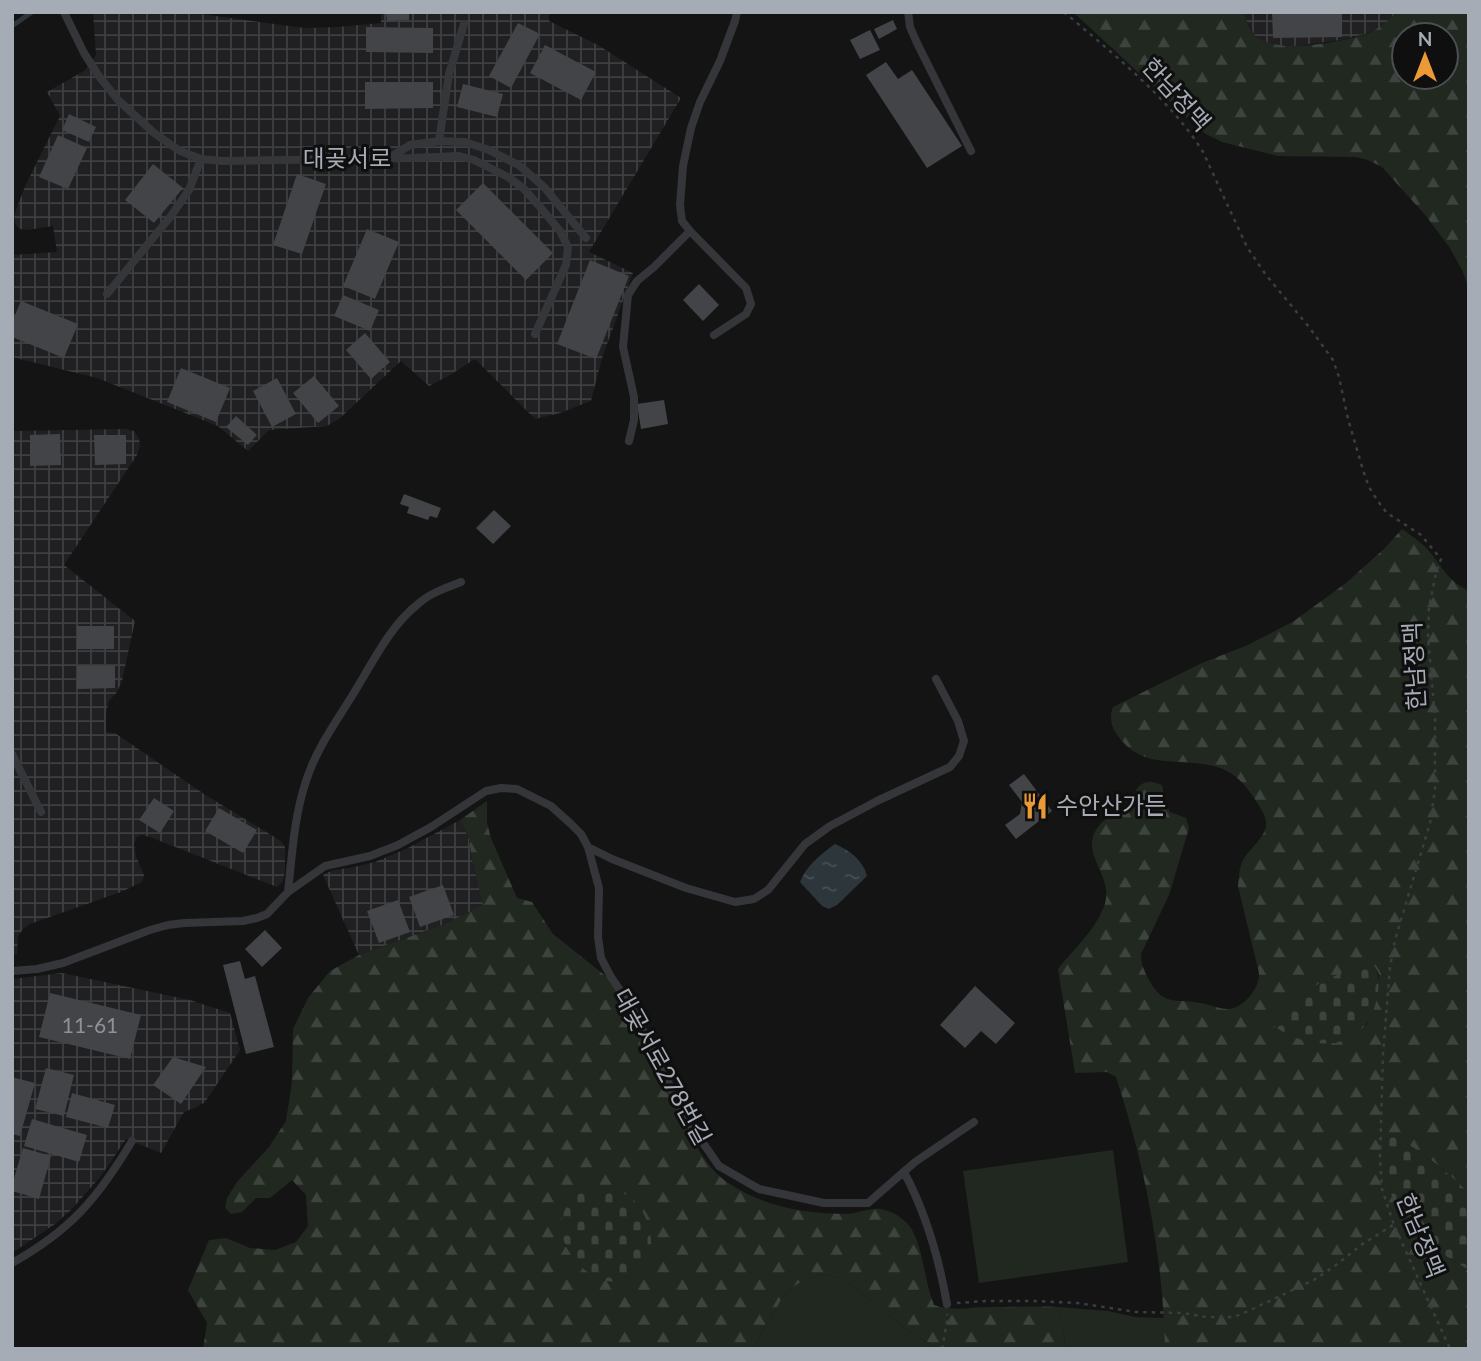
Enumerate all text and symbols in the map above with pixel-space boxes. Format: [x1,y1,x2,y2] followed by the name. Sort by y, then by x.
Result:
[1390,21,1460,91] north arrow
[1418,27,1432,50] text: N
[1137,51,1217,137] street label: 한남정맥
[303,143,391,172] street label: 대곶서로
[1397,621,1430,711] street label: 한남정맥
[1056,790,1166,819] place label: 수안산가든
[1020,791,1050,821] restaurant icon: 수안산가든
[608,983,718,1150] street label: 대곶서로278번길
[62,1012,118,1037] house number: 11-61
[1391,1189,1451,1282] street label: 한남정맥

